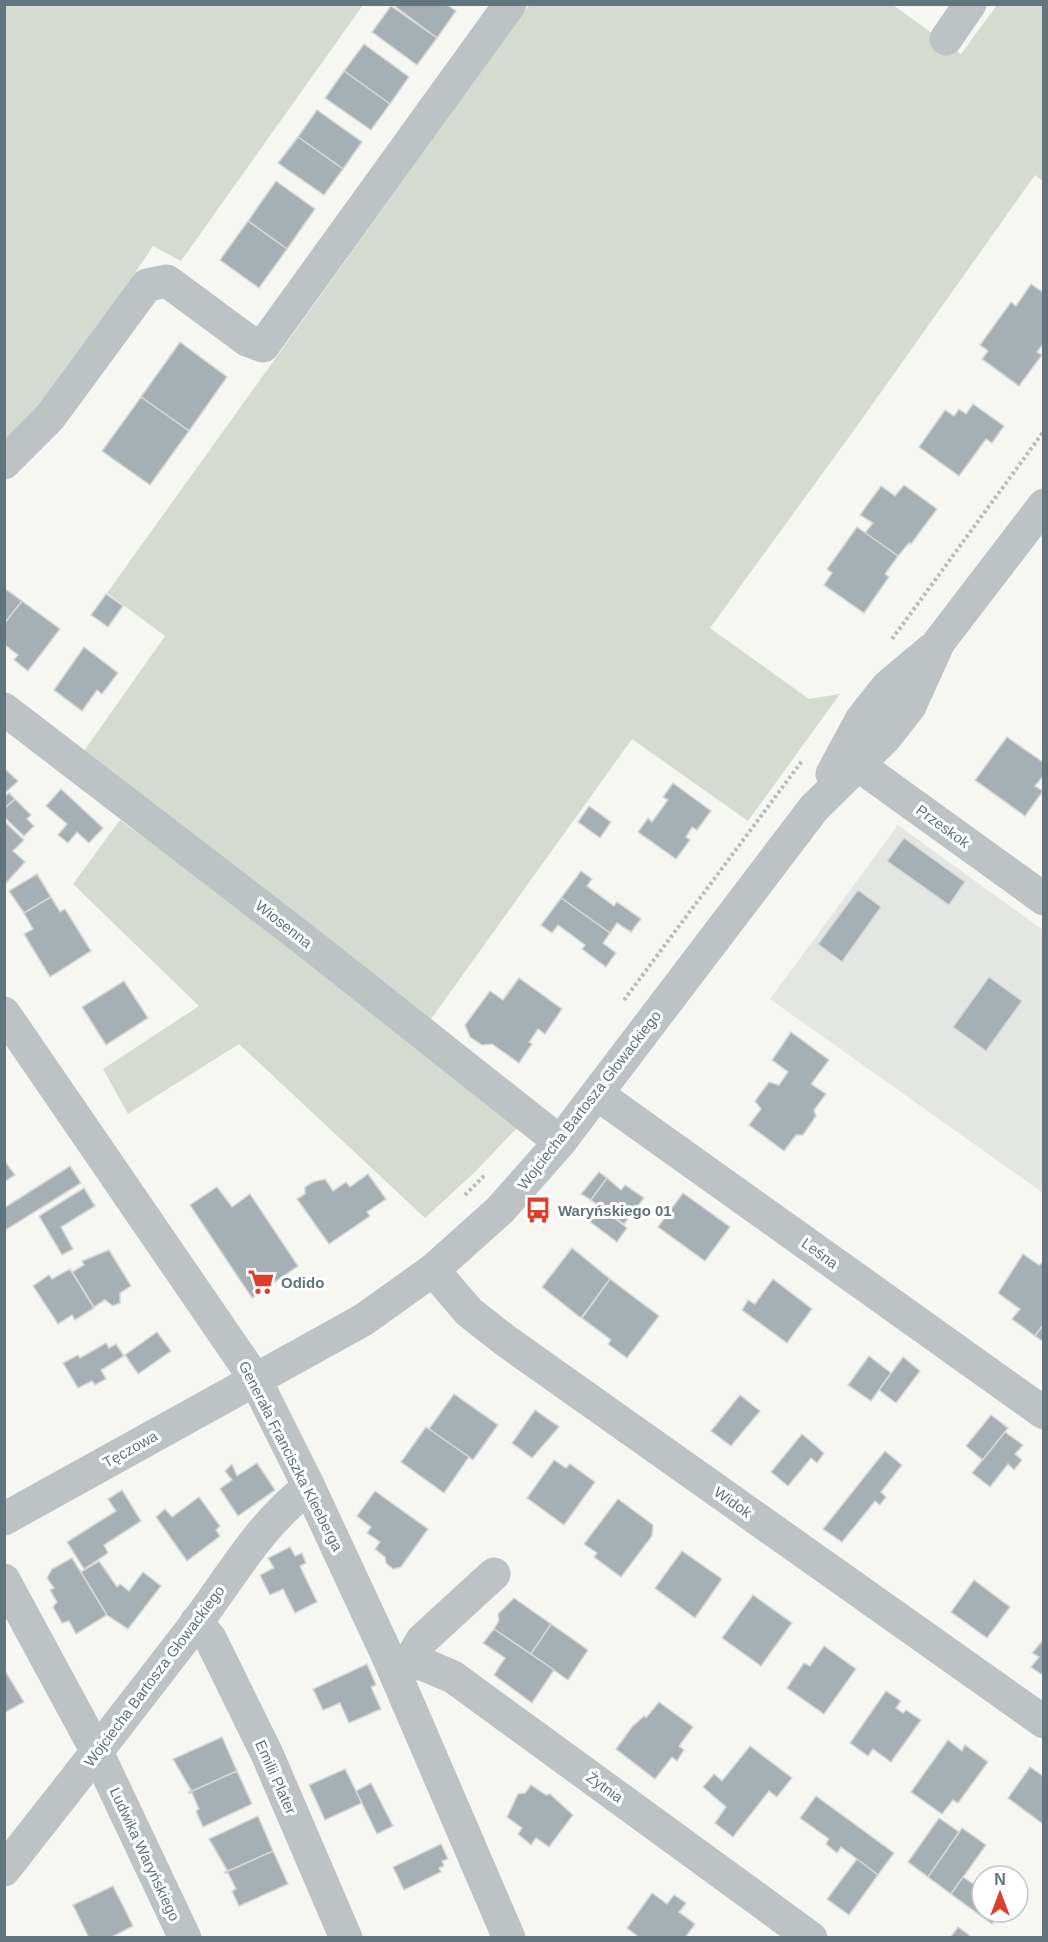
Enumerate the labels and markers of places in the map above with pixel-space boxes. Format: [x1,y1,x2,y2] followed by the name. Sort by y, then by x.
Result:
[523,1195,553,1225] bus stop icon: Waryńskiego 01
[558,1202,672,1219] place label: Waryńskiego 01
[246,1267,276,1297] supermarket icon: Odido
[281,1274,324,1291] place label: Odido

